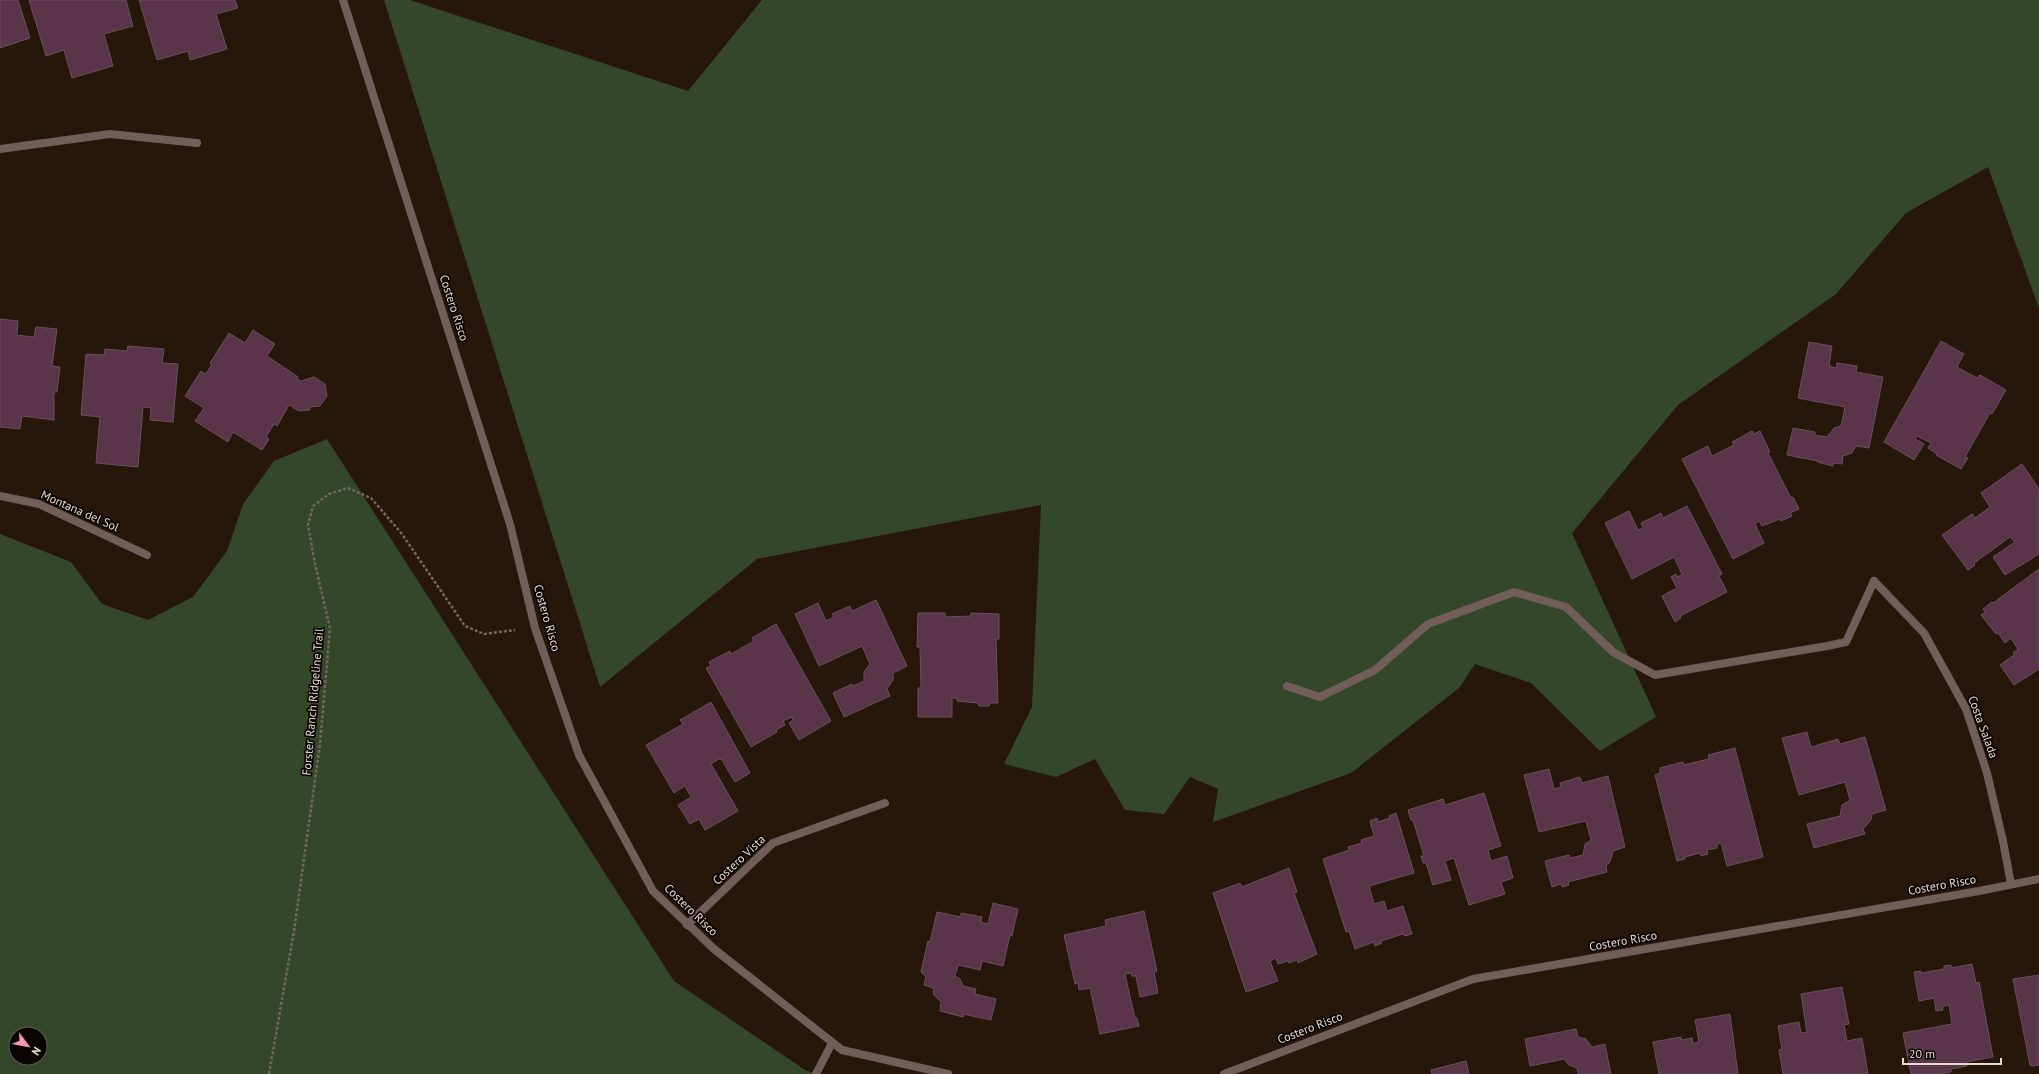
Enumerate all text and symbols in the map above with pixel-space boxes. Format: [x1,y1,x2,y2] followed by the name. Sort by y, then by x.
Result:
[437,273,472,343] street label: Costero Risco
[39,487,122,535] street label: Montana del Sol
[531,583,564,653] street label: Costero Risco
[299,627,326,776] street label: Forster Ranch Ridgeline Trail
[1965,694,2002,760] street label: Costa Salada
[709,831,768,888] street label: Costero Vista
[1907,871,1977,898] street label: Costero Risco
[661,880,721,939] street label: Costero Risco
[1588,927,1658,954] street label: Costero Risco
[1275,1008,1345,1047] street label: Costero Risco
[8,1026,48,1066] north arrow
[1903,1040,2001,1066] scale bar
[29,1045,44,1058] text: N
[1909,1046,1935,1061] text: 20 m

